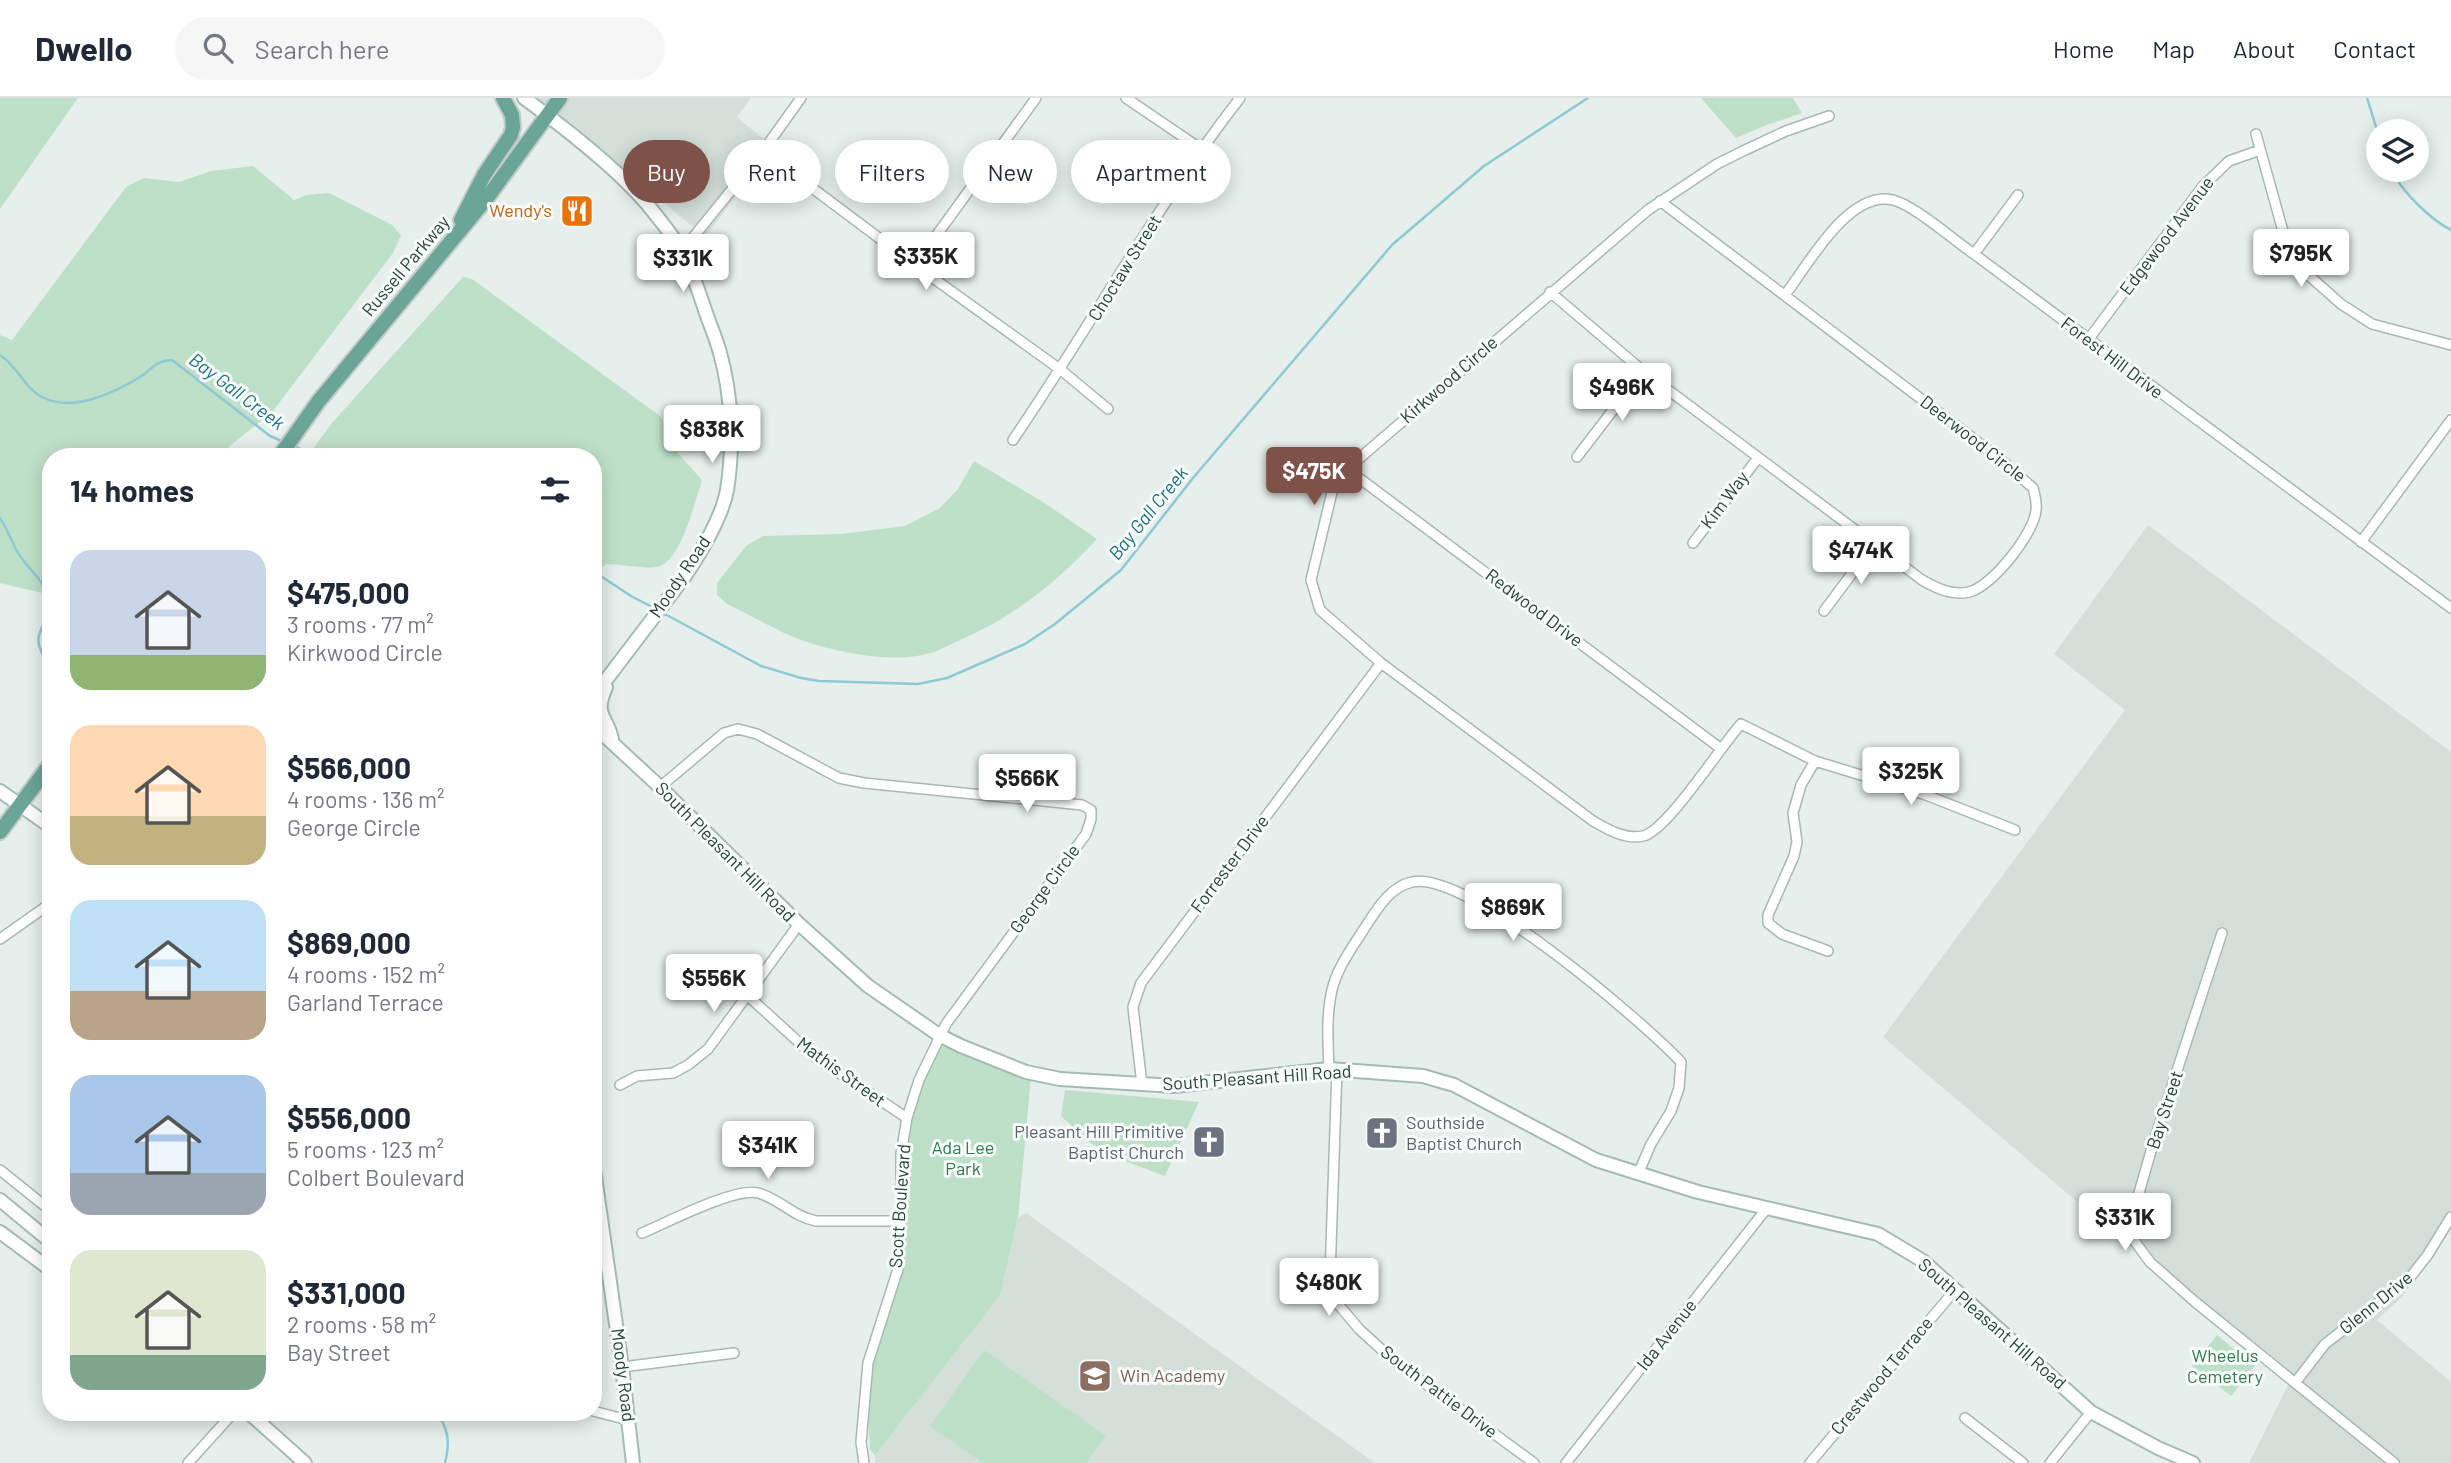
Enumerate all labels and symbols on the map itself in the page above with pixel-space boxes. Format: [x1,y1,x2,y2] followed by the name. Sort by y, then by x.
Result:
[2114,172,2218,299] street label: Edgewood Avenue
[558,192,596,230] restaurant icon: Wendy's
[489,199,552,221] place label: Wendy's
[1083,210,1166,325] street label: Choctaw Street
[357,211,454,320] street label: Russell Parkway
[2252,230,2350,289] pin: $795K
[877,232,975,292] pin: $335K
[634,234,732,294] pin: $331K
[2057,312,2168,403] street label: Forest Hill Drive
[1395,331,1502,428] street label: Kirkwood Circle
[185,347,290,434] water label: Bay Gall Creek
[1573,364,1671,423] pin: $496K
[1916,390,2031,486] street label: Deerwood Circle
[663,406,761,465] pin: $838K
[1265,448,1363,507] pin: $475K
[1103,461,1193,564] water label: Bay Gall Creek
[1695,466,1753,533] street label: Kim Way
[1812,526,1910,586] pin: $474K
[644,531,715,622] street label: Moody Road
[1482,563,1588,651] street label: Redwood Drive
[1862,748,1960,807] pin: $325K
[978,754,1076,814] pin: $566K
[651,777,800,926] street label: South Pleasant Hill Road
[1185,810,1273,917] street label: Forrester Drive
[1005,840,1084,937] street label: George Circle
[1464,884,1562,943] pin: $869K
[665,954,763,1014] pin: $556K
[793,1032,890,1111] street label: Mathis Street
[1162,1059,1352,1095] street label: South Pleasant Hill Road
[2141,1068,2187,1152] street label: Bay Street
[1406,1111,1522,1154] place label: Southside Baptist Church
[1363,1114,1401,1152] church icon: Southside Baptist Church
[1014,1120,1184,1163] place label: Pleasant Hill Primitive Baptist Church
[719,1122,817,1181] pin: $341K
[1190,1123,1228,1161] church icon: Pleasant Hill Primitive Baptist Church
[932,1136,994,1179] park label: Ada Lee Park
[884,1143,914,1269] street label: Scott Boulevard
[2076,1194,2174,1253] pin: $331K
[1914,1253,2071,1394] street label: South Pleasant Hill Road
[1280,1258,1378,1318] pin: $480K
[2334,1266,2416,1338] street label: Glenn Drive
[1632,1294,1701,1374] street label: Ida Avenue
[1825,1312,1937,1439] street label: Crestwood Terrace
[607,1327,641,1423] street label: Moody Road
[1377,1340,1502,1442] street label: South Pattie Drive
[2187,1344,2263,1387] park label: Wheelus Cemetery
[1076,1357,1114,1395] school or university icon: Win Academy
[1120,1364,1225,1386] place label: Win Academy

